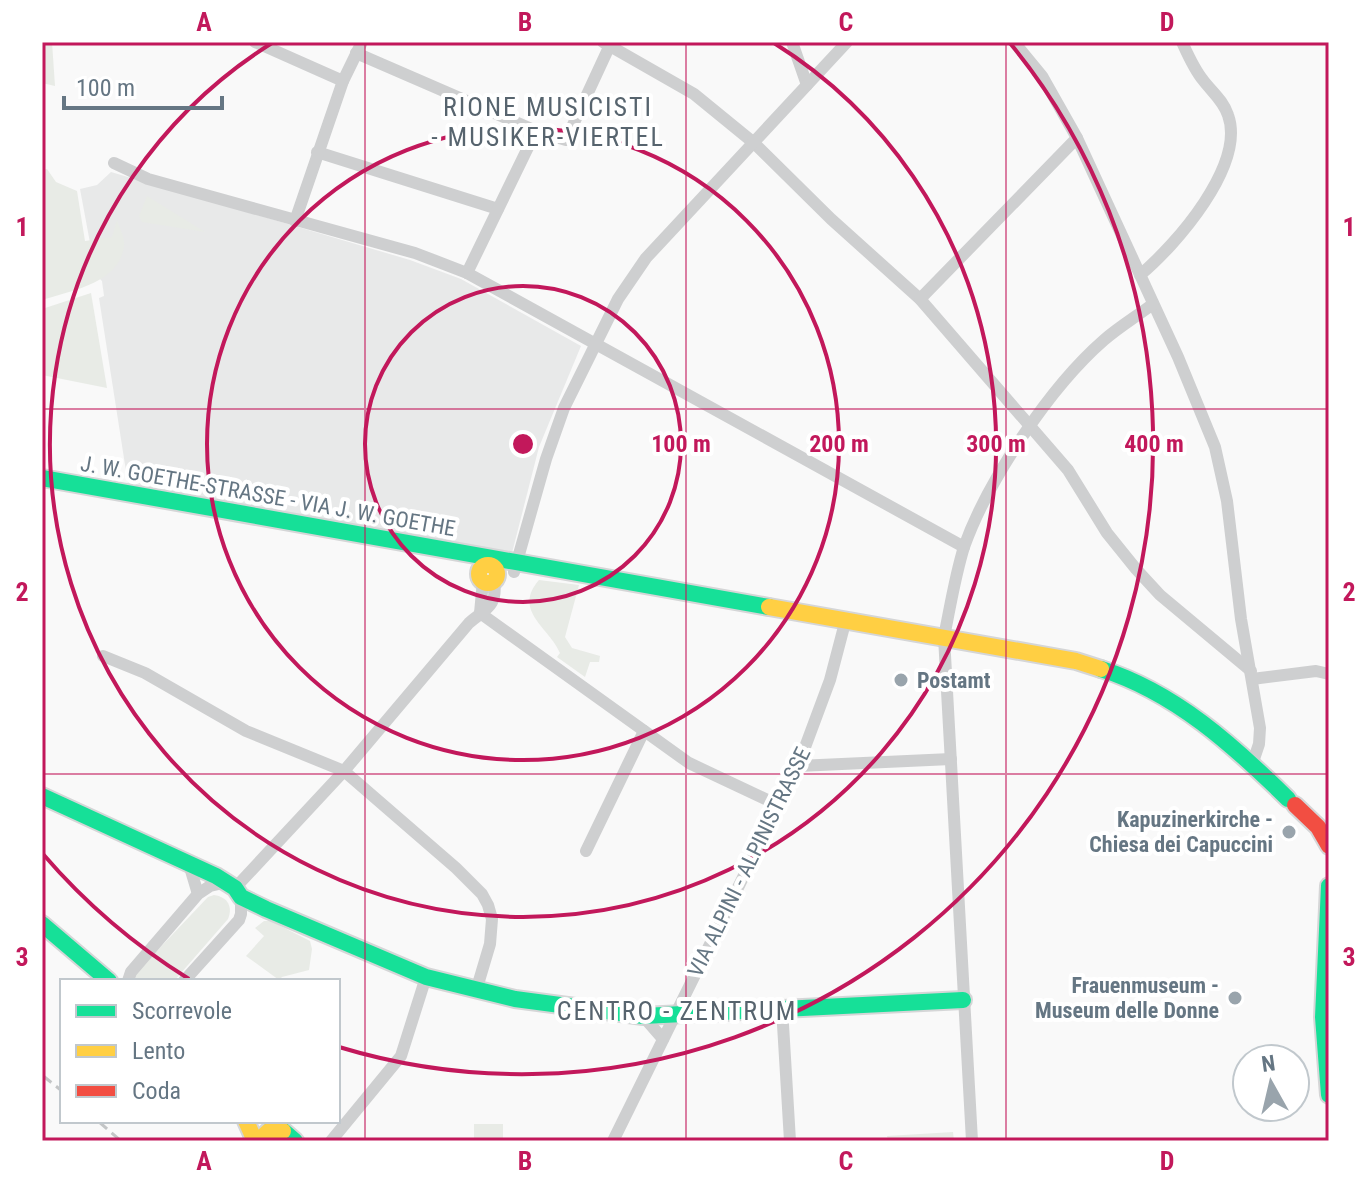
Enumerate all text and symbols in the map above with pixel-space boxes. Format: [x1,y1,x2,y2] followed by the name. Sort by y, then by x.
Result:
[196,7,212,37] text: A
[518,7,532,37] text: B
[839,7,854,37] text: C
[1160,7,1174,37] text: D
[64,60,222,110] scale bar
[76,74,135,102] text: 100 m
[431,92,665,152] district label: RIONE MUSICISTI - MUSIKER-VIERTEL
[15,212,29,242] text: 1
[1342,212,1356,242] text: 1
[509,430,537,458] centre of rings
[651,430,711,458] text: 100 m
[809,430,869,458] text: 200 m
[966,430,1026,458] text: 300 m
[1124,430,1184,458] text: 400 m
[79,451,457,541] street label: J. W. GOETHE-STRASSE - VIA J. W. GOETHE
[15,577,29,607] text: 2
[1342,577,1356,607] text: 2
[917,668,991,693] place label: Postamt
[892,671,910,689] marker: Postamt
[682,743,816,981] street label: VIA ALPINI - ALPINISTRASSE
[1089,807,1273,857] place label: Kapuzinerkirche - Chiesa dei Capuccini
[1280,823,1298,841] marker: Kapuzinerkirche - Chiesa dei Capuccini
[15,942,29,972] text: 3
[1342,942,1356,972] text: 3
[1035,973,1219,1023] place label: Frauenmuseum - Museum delle Donne
[60,979,340,1123] legend
[1226,989,1244,1007] marker: Frauenmuseum - Museum delle Donne
[557,996,797,1026] district label: CENTRO - ZENTRUM
[132,997,232,1025] text: Scorrevole
[132,1037,185,1065] text: Lento
[1231,1043,1311,1123] north arrow
[1260,1050,1277,1077] text: N
[132,1077,181,1105] text: Coda
[196,1146,212,1176] text: A
[518,1146,532,1176] text: B
[839,1146,854,1176] text: C
[1160,1146,1174,1176] text: D

